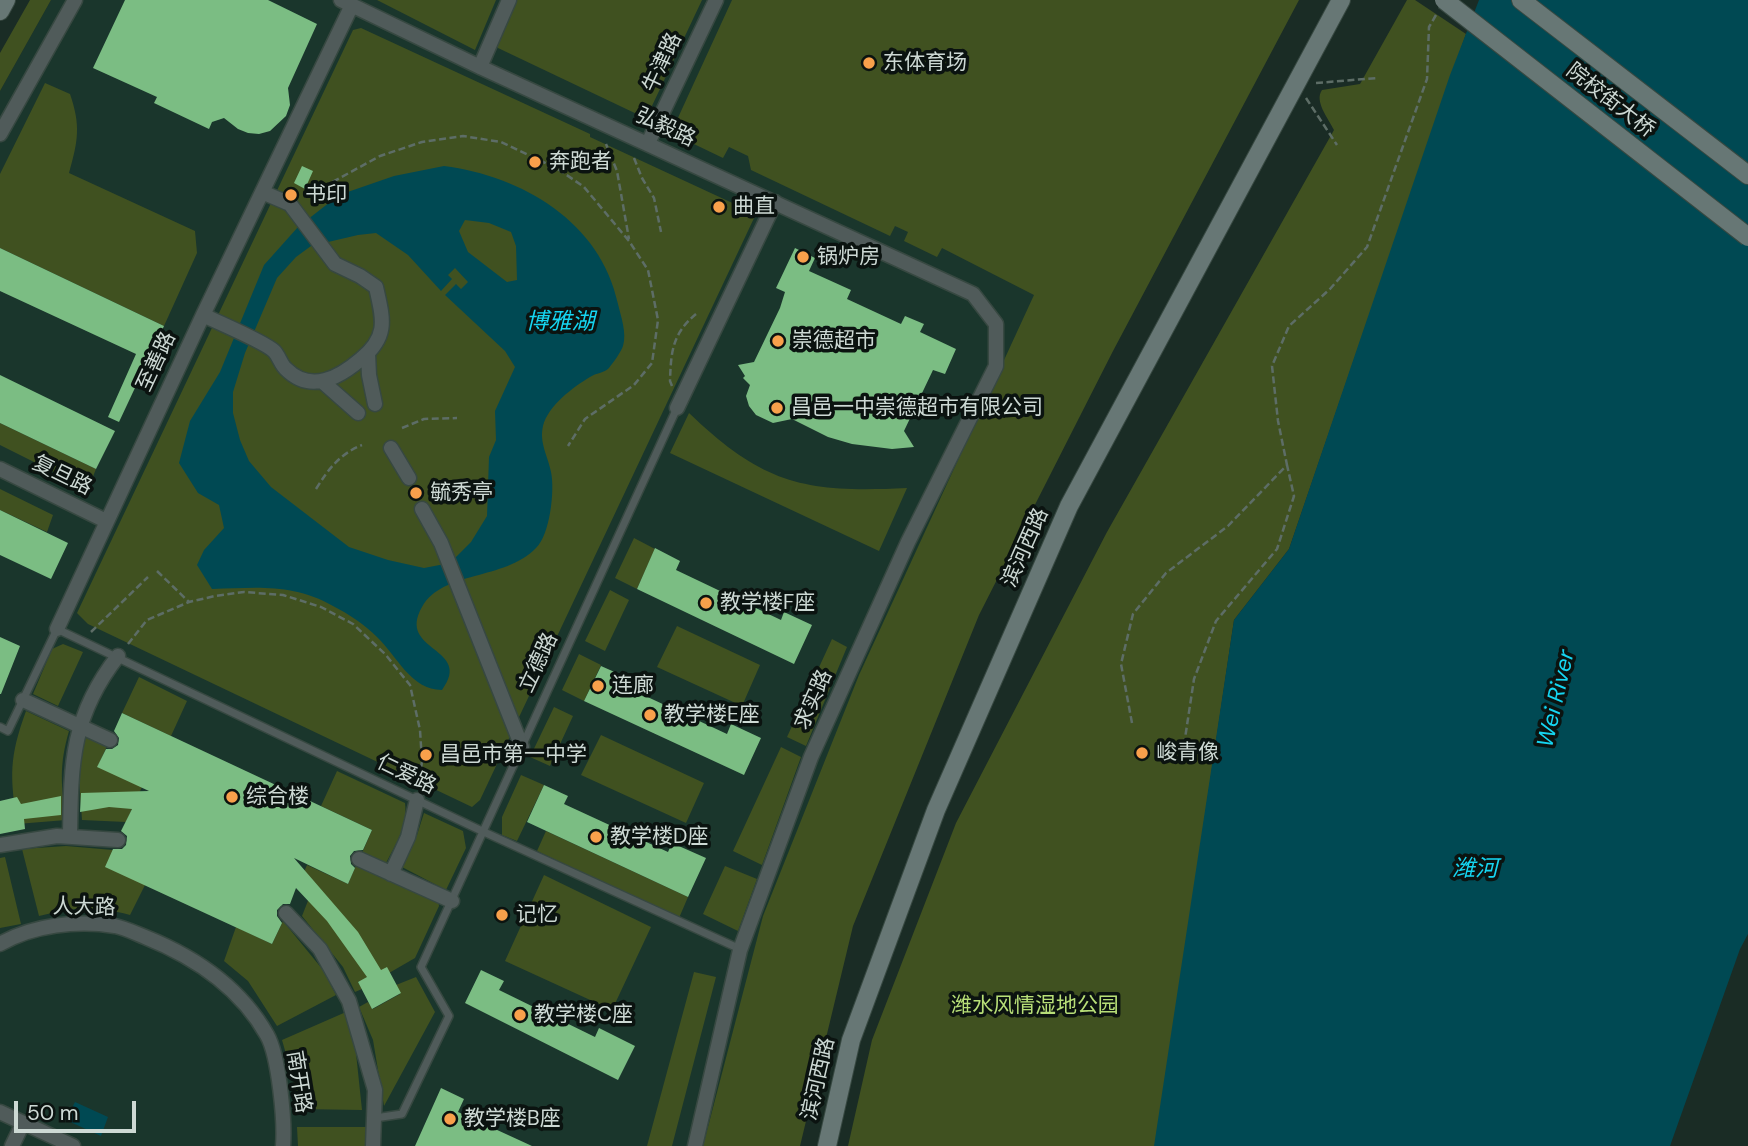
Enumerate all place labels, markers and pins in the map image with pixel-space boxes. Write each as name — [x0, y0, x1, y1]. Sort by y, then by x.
place label: 东体育场 — [883, 50, 967, 76]
marker: 东体育场 — [861, 55, 877, 71]
place label: 奔跑者 — [549, 149, 612, 175]
marker: 奔跑者 — [527, 154, 543, 170]
place label: 书印 — [305, 182, 347, 208]
marker: 书印 — [283, 187, 299, 203]
place label: 曲直 — [733, 194, 775, 220]
marker: 曲直 — [711, 199, 727, 215]
place label: 锅炉房 — [817, 244, 880, 270]
marker: 锅炉房 — [795, 249, 811, 265]
place label: 崇德超市 — [792, 328, 876, 354]
marker: 崇德超市 — [770, 333, 786, 349]
place label: 昌邑一中崇德超市有限公司 — [791, 395, 1043, 421]
marker: 昌邑一中崇德超市有限公司 — [769, 400, 785, 416]
place label: 毓秀亭 — [430, 480, 493, 506]
marker: 毓秀亭 — [408, 485, 424, 501]
place label: 教学楼F座 — [720, 590, 815, 616]
marker: 教学楼F座 — [698, 595, 714, 611]
place label: 连廊 — [612, 673, 654, 699]
marker: 连廊 — [590, 678, 606, 694]
place label: 教学楼E座 — [664, 702, 760, 728]
marker: 教学楼E座 — [642, 707, 658, 723]
place label: 峻青像 — [1156, 740, 1219, 766]
place label: 昌邑市第一中学 — [440, 742, 587, 768]
marker: 峻青像 — [1134, 745, 1150, 761]
marker: 昌邑市第一中学 — [418, 747, 434, 763]
place label: 综合楼 — [246, 784, 309, 810]
marker: 综合楼 — [224, 789, 240, 805]
place label: 教学楼D座 — [610, 824, 708, 850]
marker: 教学楼D座 — [588, 829, 604, 845]
place label: 记忆 — [516, 902, 558, 928]
marker: 记忆 — [494, 907, 510, 923]
place label: 教学楼C座 — [534, 1002, 633, 1028]
marker: 教学楼C座 — [512, 1007, 528, 1023]
place label: 教学楼B座 — [464, 1106, 561, 1132]
marker: 教学楼B座 — [442, 1111, 458, 1127]

